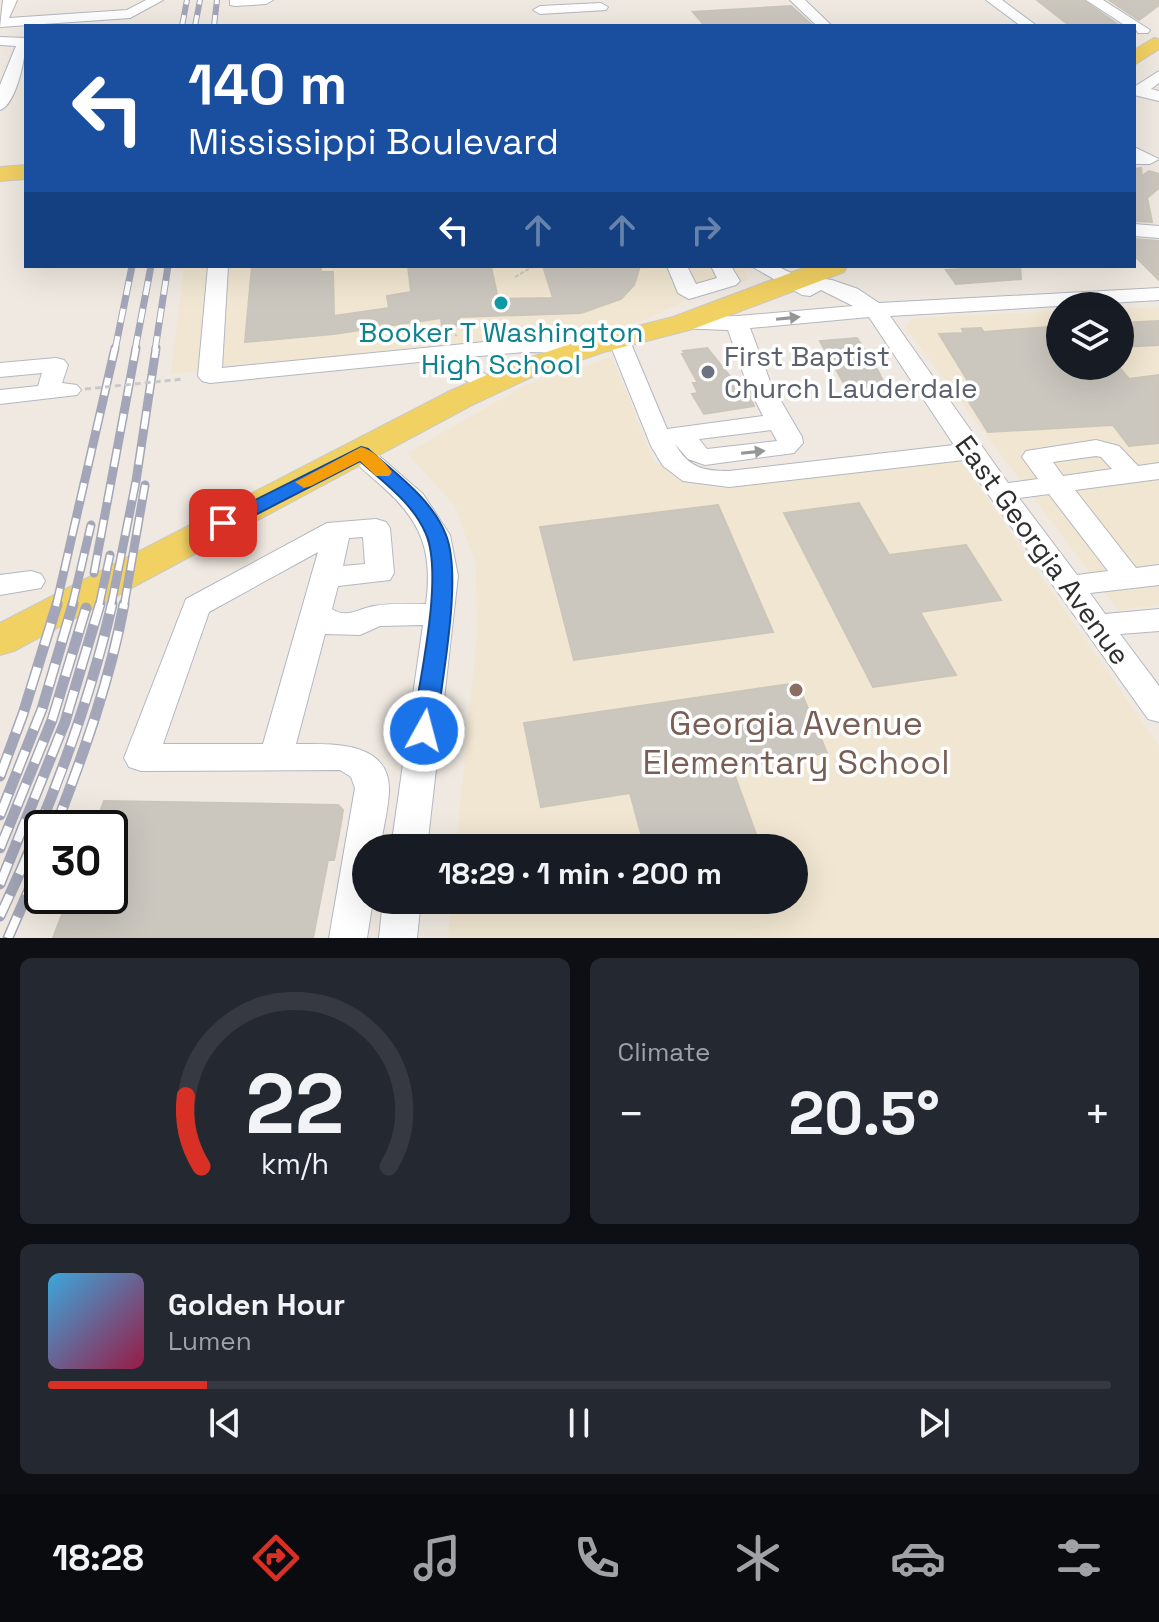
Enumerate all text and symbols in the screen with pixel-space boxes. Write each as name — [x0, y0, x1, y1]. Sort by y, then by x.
text: 140 m — [188, 49, 347, 120]
icon: left — [56, 56, 160, 160]
text: Mississippi Boulevard — [188, 119, 559, 165]
icon: left — [432, 208, 476, 252]
icon: ahead — [516, 208, 560, 252]
icon: ahead — [600, 208, 644, 252]
icon: right — [684, 208, 728, 252]
map controls — [1046, 292, 1134, 380]
button: layers — [1046, 292, 1134, 380]
marker: Booker T Washington High School — [492, 294, 510, 312]
one-way arrow — [776, 312, 801, 325]
place label: Booker T Washington High School — [359, 314, 643, 382]
place label: First Baptist Church Lauderdale — [724, 338, 978, 406]
marker: First Baptist Church Lauderdale — [699, 363, 717, 381]
street label: East Georgia Avenue — [948, 428, 1138, 672]
one-way arrow — [741, 445, 766, 458]
pin — [189, 489, 257, 557]
icon: arrive — [201, 501, 245, 545]
marker: Georgia Avenue Elementary School — [787, 681, 805, 699]
position arrow — [382, 689, 466, 773]
place label: Georgia Avenue Elementary School — [642, 702, 950, 784]
speed limit sign: 30 — [24, 810, 128, 914]
text: 18:29 · 1 min · 200 m — [438, 854, 722, 893]
text: Climate — [618, 1035, 710, 1069]
text: 22 — [245, 1051, 344, 1157]
text: 20.5° — [789, 1075, 940, 1152]
text: − — [618, 1086, 645, 1142]
text: + — [1084, 1086, 1111, 1142]
text: km/h — [261, 1146, 329, 1182]
text: Golden Hour — [168, 1285, 345, 1324]
text: Lumen — [168, 1324, 252, 1358]
icon: previous — [203, 1401, 247, 1445]
icon: pause — [557, 1401, 601, 1445]
icon: next — [912, 1401, 956, 1445]
icon: directions — [248, 1530, 304, 1586]
icon: music — [409, 1530, 465, 1586]
icon: phone — [569, 1530, 625, 1586]
icon: climate — [730, 1530, 786, 1586]
icon: car — [890, 1530, 946, 1586]
icon: filters — [1051, 1530, 1107, 1586]
text: 18:28 — [52, 1535, 144, 1581]

